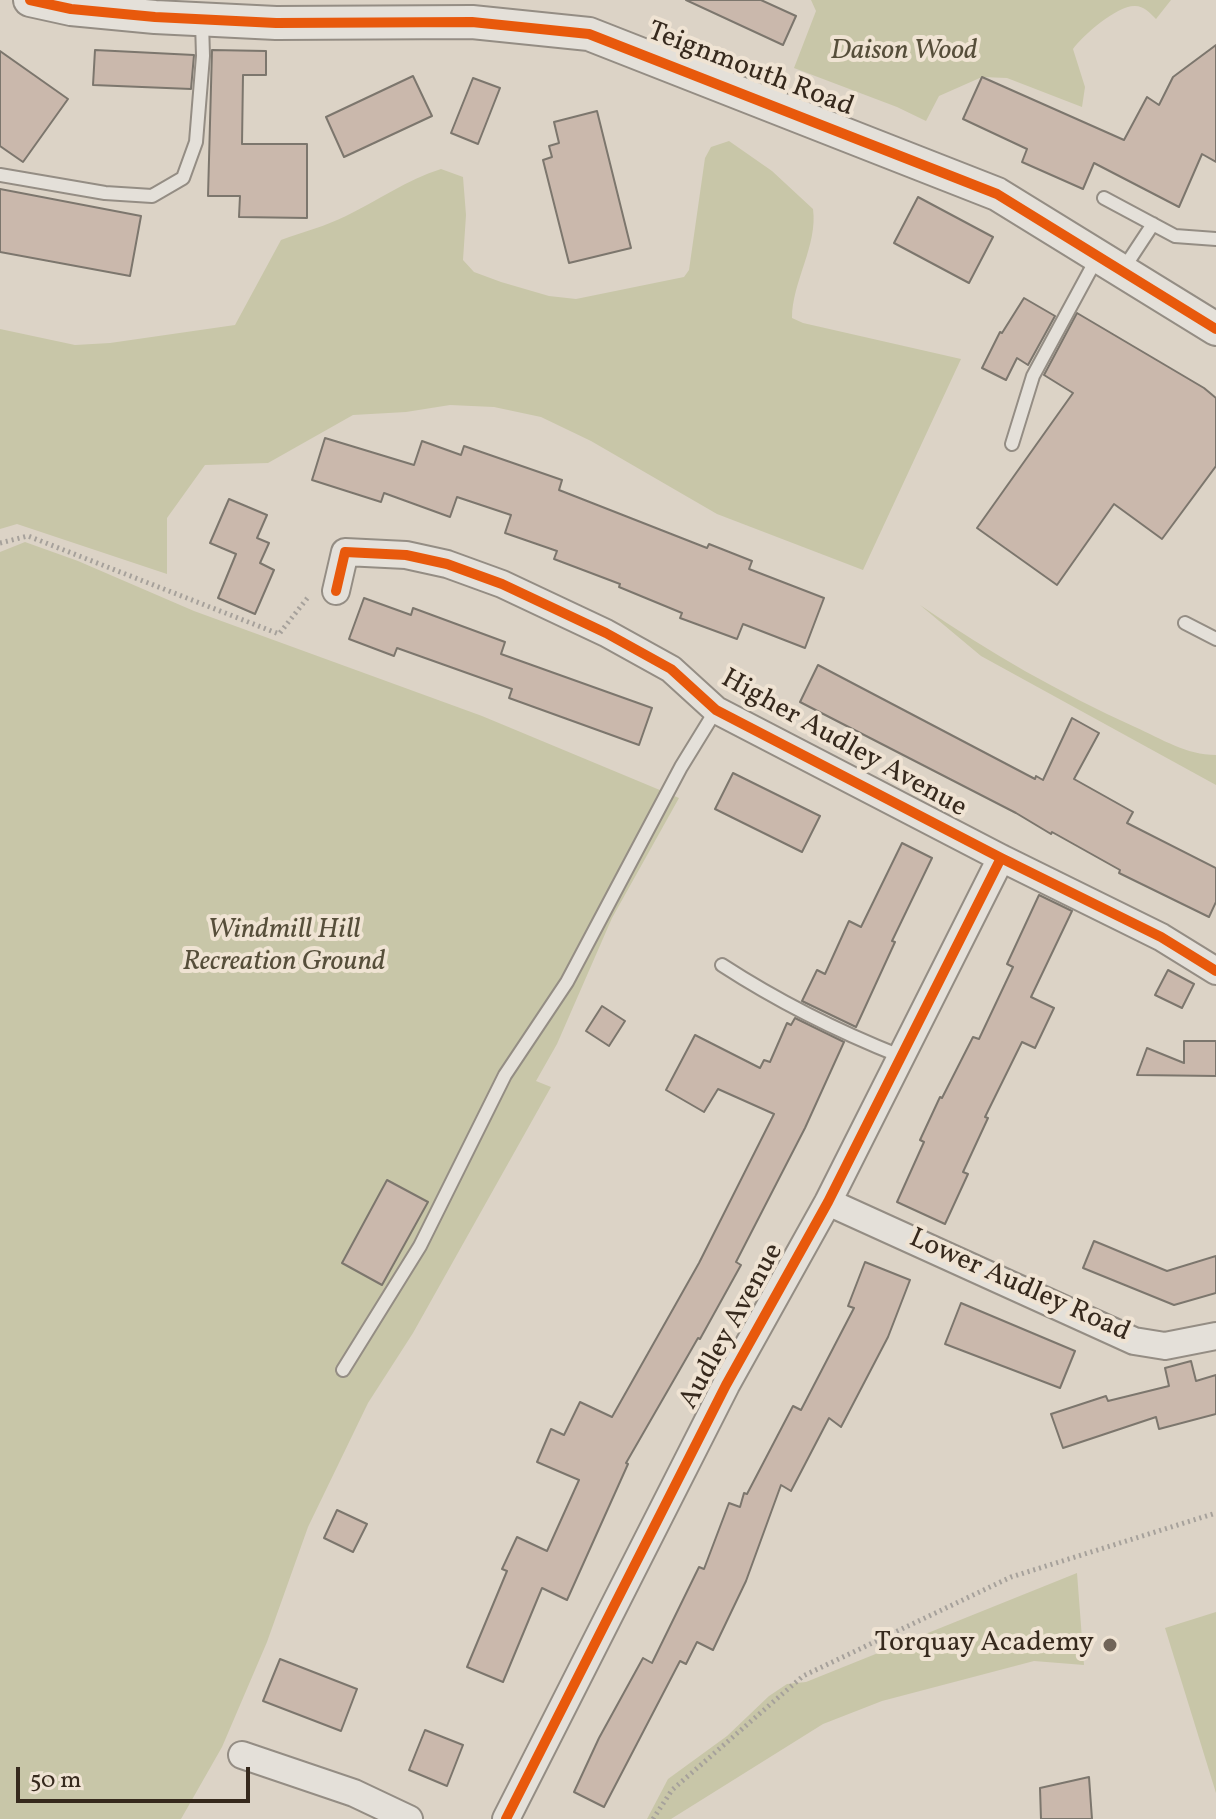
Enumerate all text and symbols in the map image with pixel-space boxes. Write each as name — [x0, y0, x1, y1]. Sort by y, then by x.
street label: Teignmouth Road — [642, 16, 858, 126]
park label: Daison Wood — [830, 36, 978, 70]
street label: Higher Audley Avenue — [714, 664, 972, 826]
park label: Windmill Hill Recreation Ground — [182, 915, 386, 981]
street label: Lower Audley Road — [903, 1223, 1135, 1351]
street label: Audley Avenue — [674, 1238, 792, 1416]
place label: Torquay Academy — [875, 1628, 1094, 1662]
marker: Torquay Academy — [1101, 1636, 1119, 1654]
scale bar — [20, 1751, 254, 1801]
text: 50 m — [30, 1764, 82, 1798]

